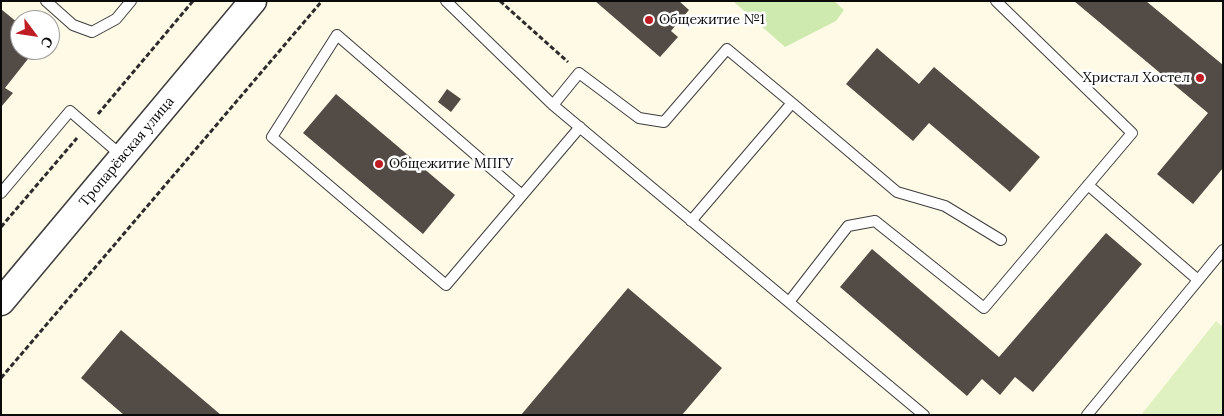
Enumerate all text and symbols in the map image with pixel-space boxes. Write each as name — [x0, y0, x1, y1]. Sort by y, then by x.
north arrow — [10, 10, 60, 60]
place label: Общежитие №1 — [659, 12, 765, 28]
marker: Общежитие №1 — [643, 14, 655, 26]
text: С — [37, 33, 57, 51]
place label: Христал Хостел — [1083, 70, 1190, 86]
marker: Христал Хостел — [1194, 72, 1206, 84]
street label: Тропарёвская улица — [76, 94, 178, 210]
place label: Общежитие МПГУ — [389, 156, 513, 172]
marker: Общежитие МПГУ — [373, 158, 385, 170]

